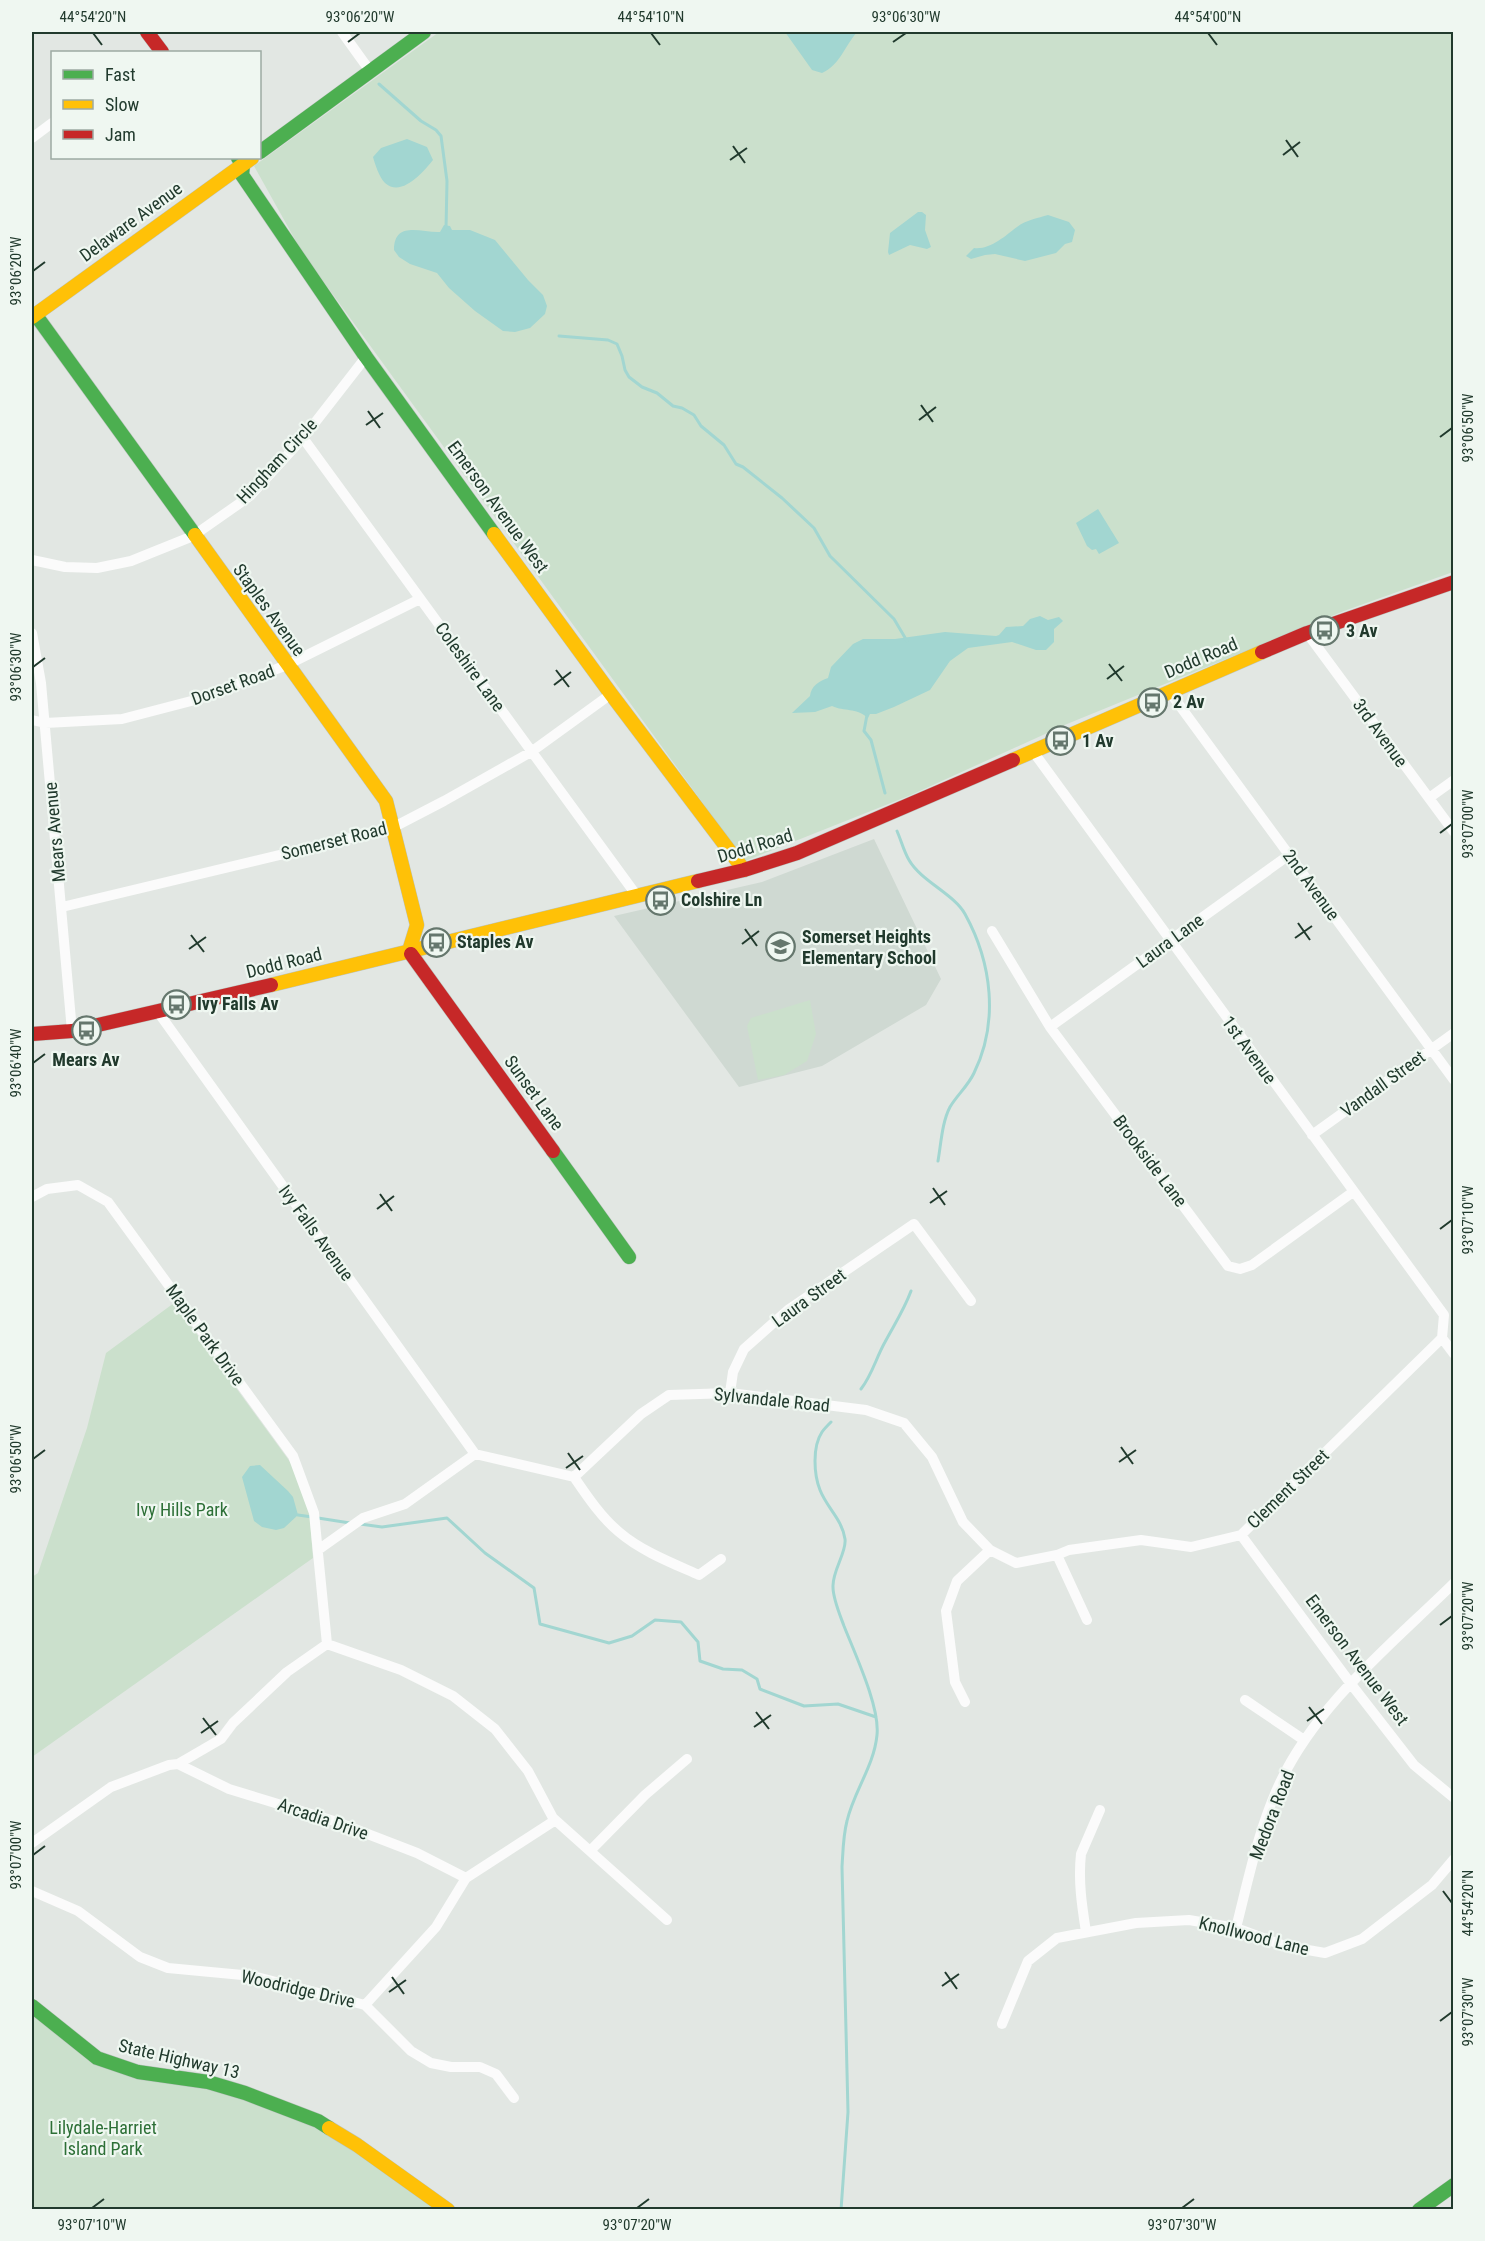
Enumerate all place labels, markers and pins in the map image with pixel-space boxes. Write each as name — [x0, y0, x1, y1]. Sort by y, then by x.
bus stop icon: 3 Av — [1309, 615, 1341, 647]
place label: 3 Av — [1346, 620, 1378, 641]
bus stop icon: 2 Av — [1136, 686, 1168, 718]
place label: 2 Av — [1173, 691, 1205, 712]
bus stop icon: 1 Av — [1045, 725, 1077, 757]
place label: 1 Av — [1082, 730, 1114, 751]
bus stop icon: Colshire Ln — [644, 884, 676, 916]
place label: Colshire Ln — [681, 889, 762, 910]
bus stop icon: Staples Av — [420, 926, 452, 958]
place label: Somerset Heights Elementary School — [802, 926, 936, 968]
place label: Staples Av — [457, 931, 533, 952]
school or university icon: Somerset Heights Elementary School — [765, 931, 797, 963]
bus stop icon: Ivy Falls Av — [160, 988, 192, 1020]
place label: Ivy Falls Av — [197, 993, 279, 1014]
bus stop icon: Mears Av — [70, 1015, 102, 1047]
place label: Mears Av — [52, 1049, 120, 1070]

